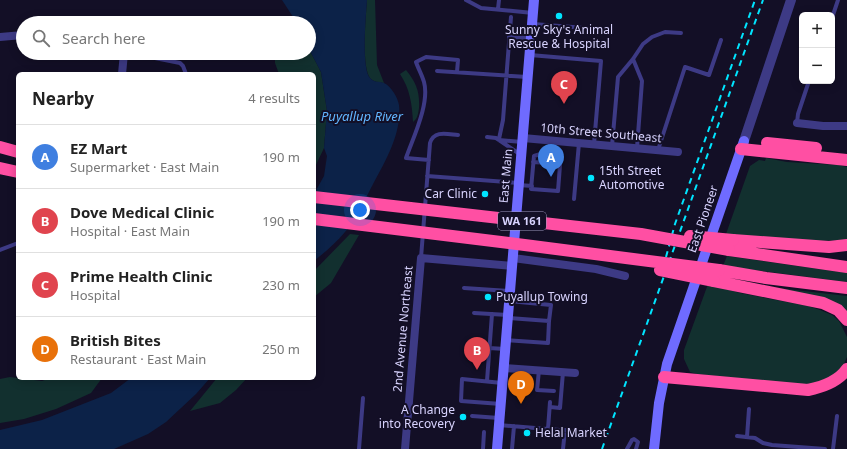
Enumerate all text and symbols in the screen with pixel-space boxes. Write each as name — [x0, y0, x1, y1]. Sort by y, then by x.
marker: Sunny Sky's Animal Rescue & Hospital — [554, 11, 564, 21]
map controls — [799, 12, 835, 84]
button: + — [799, 12, 835, 48]
search box — [16, 16, 316, 60]
place label: Sunny Sky's Animal Rescue & Hospital — [505, 21, 613, 52]
icon: search — [30, 27, 52, 49]
text: Search here — [62, 28, 145, 48]
button: − — [799, 48, 835, 84]
pin: C — [551, 71, 577, 104]
text: Nearby — [32, 87, 94, 110]
text: 4 results — [248, 89, 300, 107]
water label: Puyallup River — [321, 107, 404, 125]
street label: 10th Street Southeast — [540, 119, 663, 146]
text: EZ Mart — [70, 138, 127, 158]
pin: A — [538, 144, 564, 177]
text: A — [41, 148, 50, 166]
text: 190 m — [262, 148, 300, 166]
street label: East Main — [495, 148, 516, 204]
text: Supermarket · East Main — [70, 158, 219, 176]
place label: 15th Street Automotive — [599, 162, 665, 193]
marker: 15th Street Automotive — [586, 173, 596, 183]
street label: East Pioneer — [683, 183, 722, 255]
place label: Car Clinic — [425, 185, 477, 202]
marker: Car Clinic — [480, 189, 490, 199]
your location — [350, 200, 370, 220]
text: Dove Medical Clinic — [70, 202, 214, 222]
text: B — [41, 212, 49, 230]
text: 190 m — [262, 212, 300, 230]
road number: WA 161 — [498, 212, 546, 230]
text: Hospital · East Main — [70, 222, 190, 240]
street label: 2nd Avenue Northeast — [389, 264, 417, 393]
text: Prime Health Clinic — [70, 266, 213, 286]
text: C — [41, 276, 49, 294]
text: 230 m — [262, 276, 300, 294]
text: Hospital — [70, 286, 120, 304]
place label: Puyallup Towing — [496, 288, 588, 305]
marker: Puyallup Towing — [483, 292, 493, 302]
text: British Bites — [70, 330, 161, 350]
pin: B — [464, 337, 490, 370]
text: D — [40, 340, 50, 358]
text: 250 m — [262, 340, 300, 358]
text: Restaurant · East Main — [70, 350, 206, 368]
pin: D — [508, 371, 534, 404]
place label: A Change into Recovery — [379, 401, 456, 432]
marker: A Change into Recovery — [458, 412, 468, 422]
place label: Helal Market — [535, 424, 607, 441]
marker: Helal Market — [522, 428, 532, 438]

